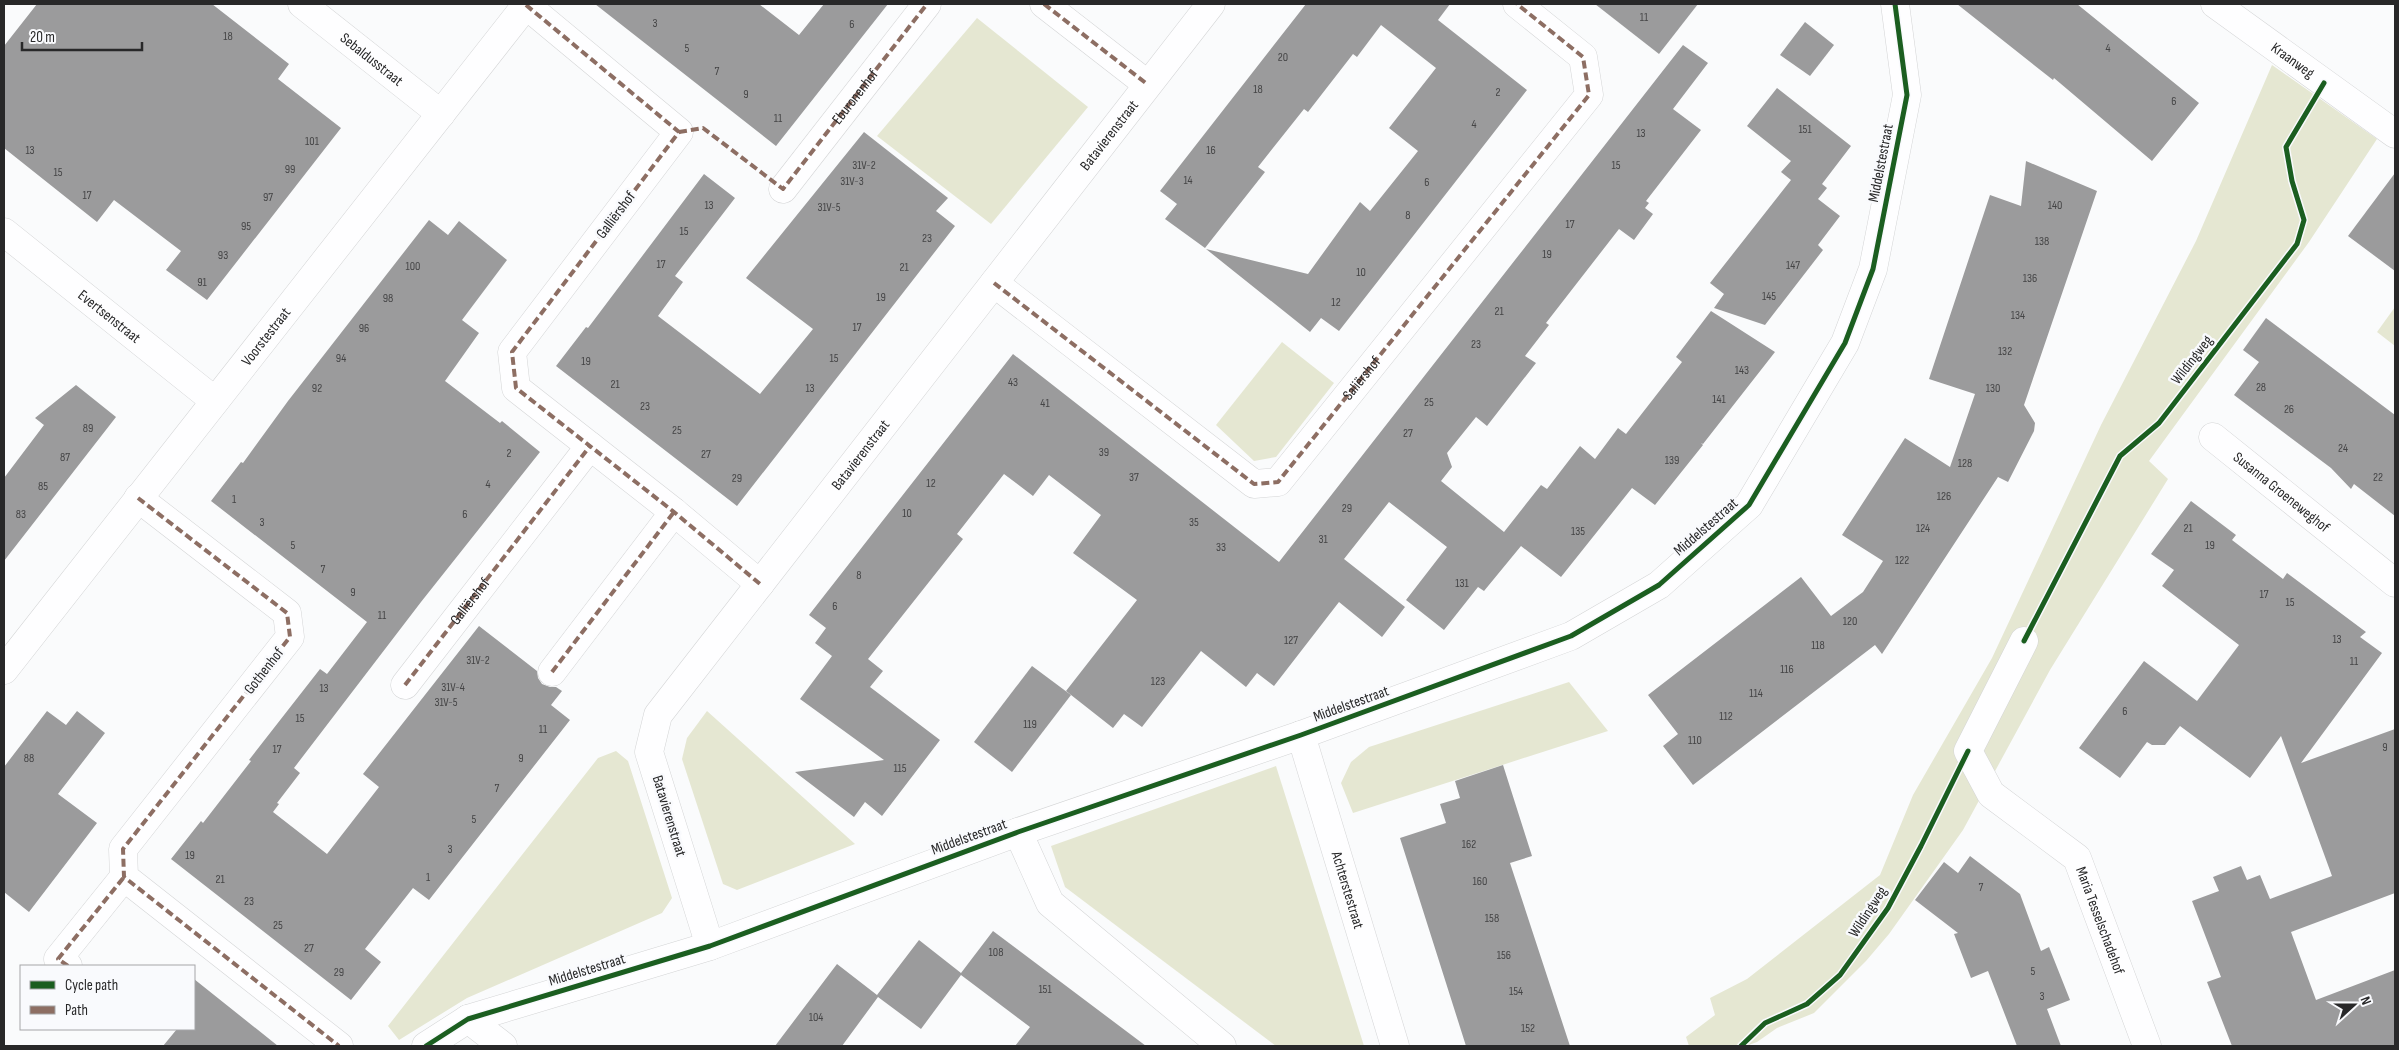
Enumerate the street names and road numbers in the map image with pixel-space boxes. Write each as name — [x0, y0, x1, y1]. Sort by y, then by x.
street label: Sebaldusstraat — [336, 28, 408, 90]
street label: Kraanweg — [2267, 38, 2318, 82]
street label: Eburonenhof — [827, 65, 883, 128]
street label: Batavierenstraat — [1076, 96, 1143, 174]
street label: Middelstestraat — [1864, 122, 1898, 204]
street label: Galliërshof — [592, 187, 640, 242]
street label: Evertsenstraat — [74, 286, 145, 347]
street label: Voorstestraat — [237, 303, 295, 370]
street label: Wildingweg — [2167, 332, 2217, 388]
street label: Saliërshof — [1338, 352, 1385, 404]
street label: Batavierenstraat — [827, 416, 894, 494]
street label: Susanna Groeneweghof — [2229, 448, 2334, 537]
street label: Middelstestraat — [1670, 494, 1742, 560]
street label: Galliërshof — [446, 573, 494, 628]
street label: Gothenhof — [240, 643, 289, 698]
street label: Middelstestraat — [1311, 681, 1392, 726]
street label: Batavierenstraat — [648, 773, 690, 859]
street label: Middelstestraat — [929, 814, 1010, 859]
street label: Achterstestraat — [1327, 848, 1369, 931]
street label: Maria Tesselschadehof — [2072, 864, 2129, 977]
street label: Wildingweg — [1844, 883, 1892, 941]
street label: Middelstestraat — [546, 949, 628, 991]

